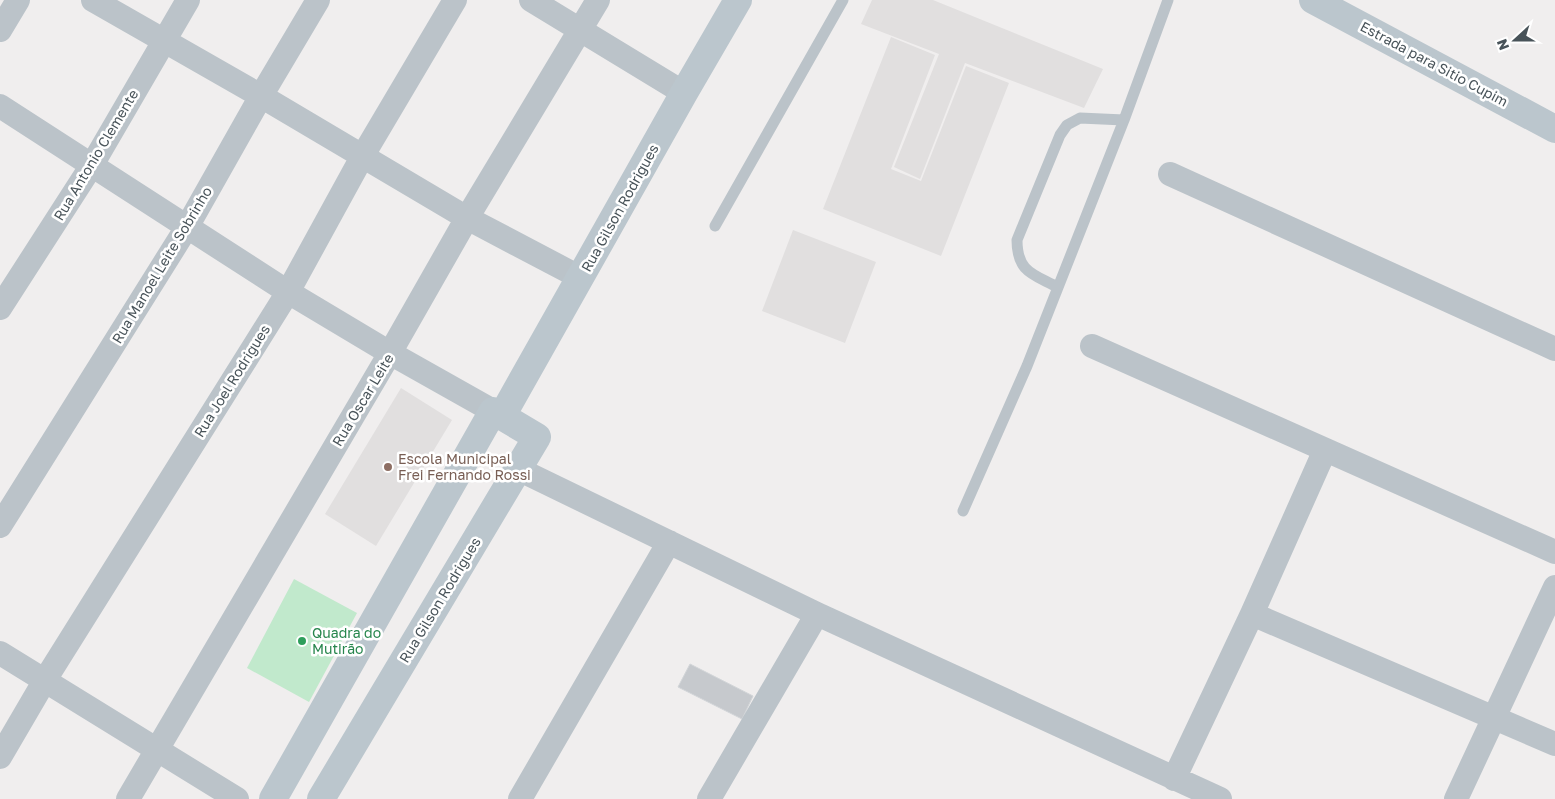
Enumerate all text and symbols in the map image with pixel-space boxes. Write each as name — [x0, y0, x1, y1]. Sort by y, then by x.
north arrow — [1490, 15, 1540, 65]
street label: Estrada para Sitio Cupim — [1358, 17, 1511, 110]
text: N — [1493, 37, 1512, 53]
street label: Rua Antonio Clemente — [50, 86, 141, 223]
street label: Rua Gilson Rodrigues — [577, 141, 662, 275]
street label: Rua Manoel Leite Sobrinho — [108, 183, 215, 346]
street label: Rua Joel Rodrigues — [190, 321, 273, 440]
street label: Rua Oscar Leite — [328, 350, 397, 449]
place label: Escola Municipal Frei Fernando Rossi — [398, 450, 531, 483]
marker: Escola Municipal Frei Fernando Rossi — [382, 461, 394, 473]
street label: Rua Gilson Rodrigues — [395, 534, 484, 666]
place label: Quadra do Mutirão — [312, 624, 381, 657]
marker: Quadra do Mutirão — [296, 635, 308, 647]

